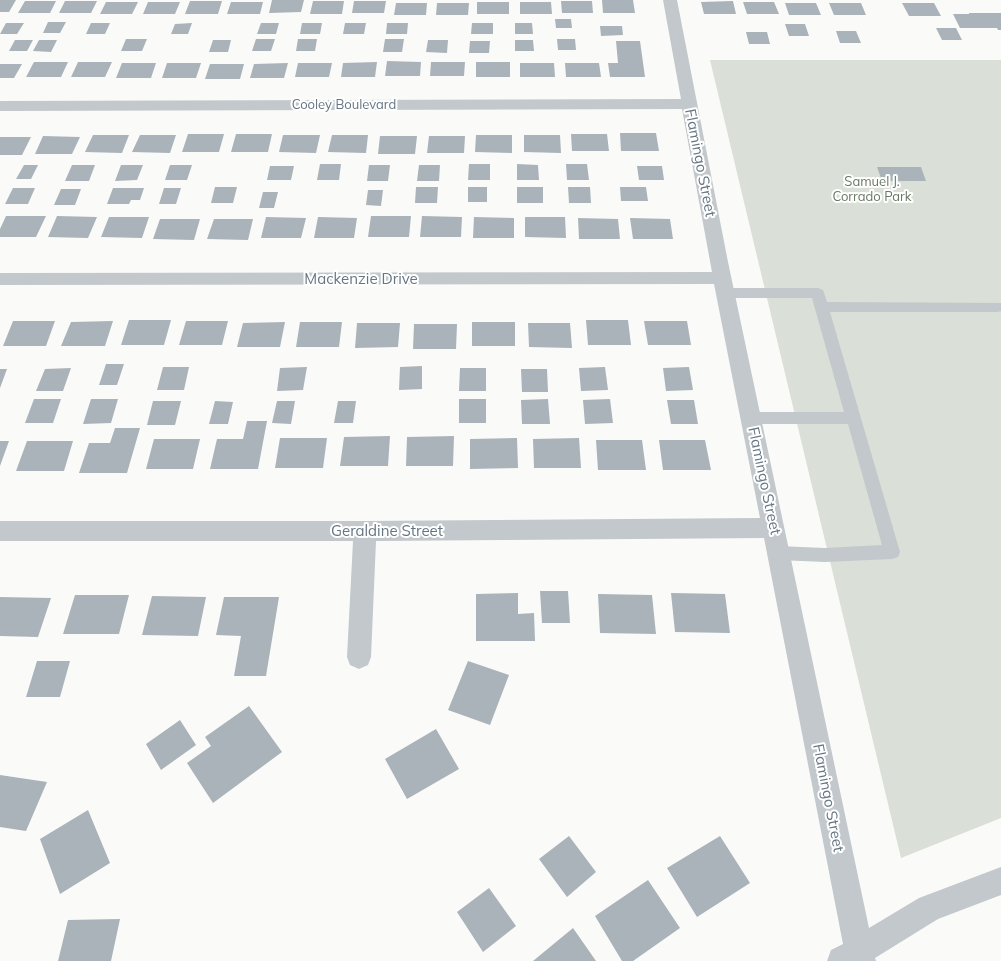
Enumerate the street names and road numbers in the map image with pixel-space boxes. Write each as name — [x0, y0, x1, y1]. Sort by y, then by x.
street label: Cooley Boulevard — [292, 97, 396, 113]
street label: Flamingo Street — [681, 108, 719, 218]
street label: Mackenzie Drive — [304, 270, 418, 288]
street label: Flamingo Street — [744, 426, 784, 536]
street label: Geraldine Street — [331, 522, 443, 540]
street label: Flamingo Street — [809, 743, 847, 853]

